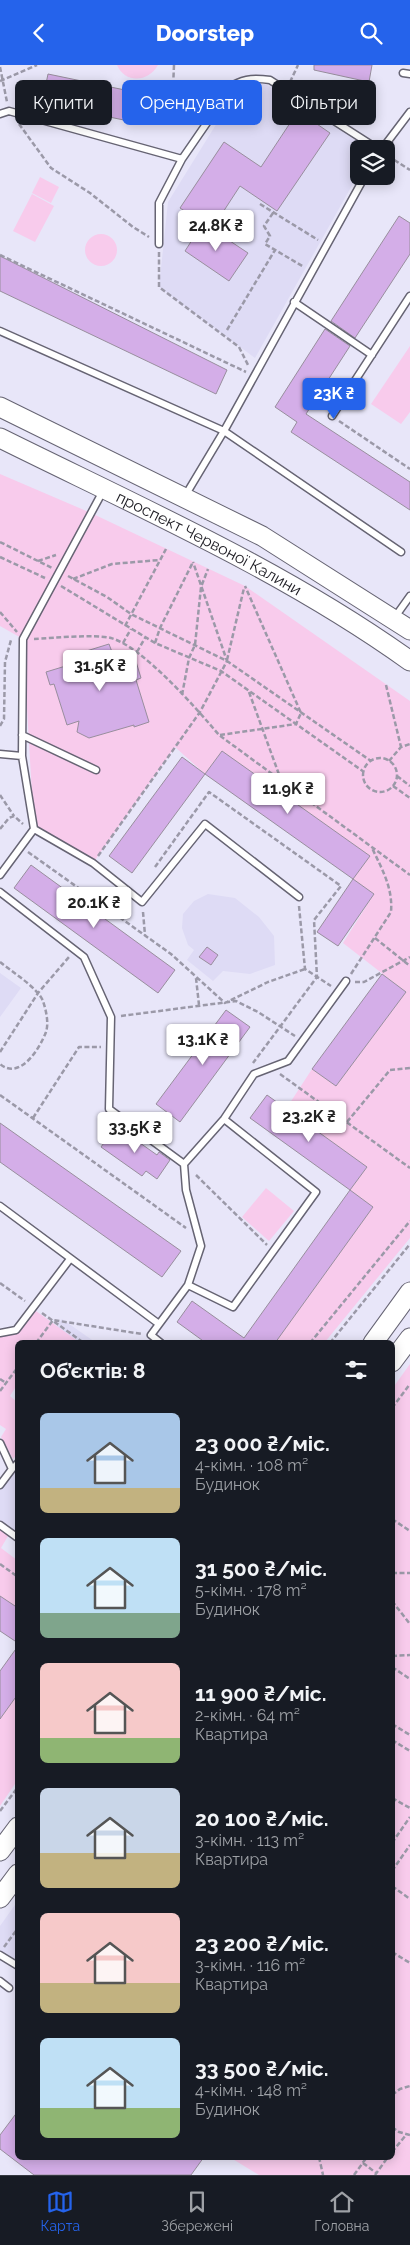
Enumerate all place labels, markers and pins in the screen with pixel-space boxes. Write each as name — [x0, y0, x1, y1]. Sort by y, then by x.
pin: 24.8K ₴ — [170, 209, 262, 252]
pin: 23K ₴ — [299, 377, 369, 420]
pin: 31.5K ₴ — [54, 649, 146, 692]
pin: 11.9K ₴ — [242, 773, 334, 815]
pin: 20.1K ₴ — [48, 887, 140, 929]
pin: 13.1K ₴ — [157, 1023, 249, 1066]
pin: 23.2K ₴ — [263, 1101, 355, 1143]
pin: 33.5K ₴ — [89, 1111, 181, 1154]

